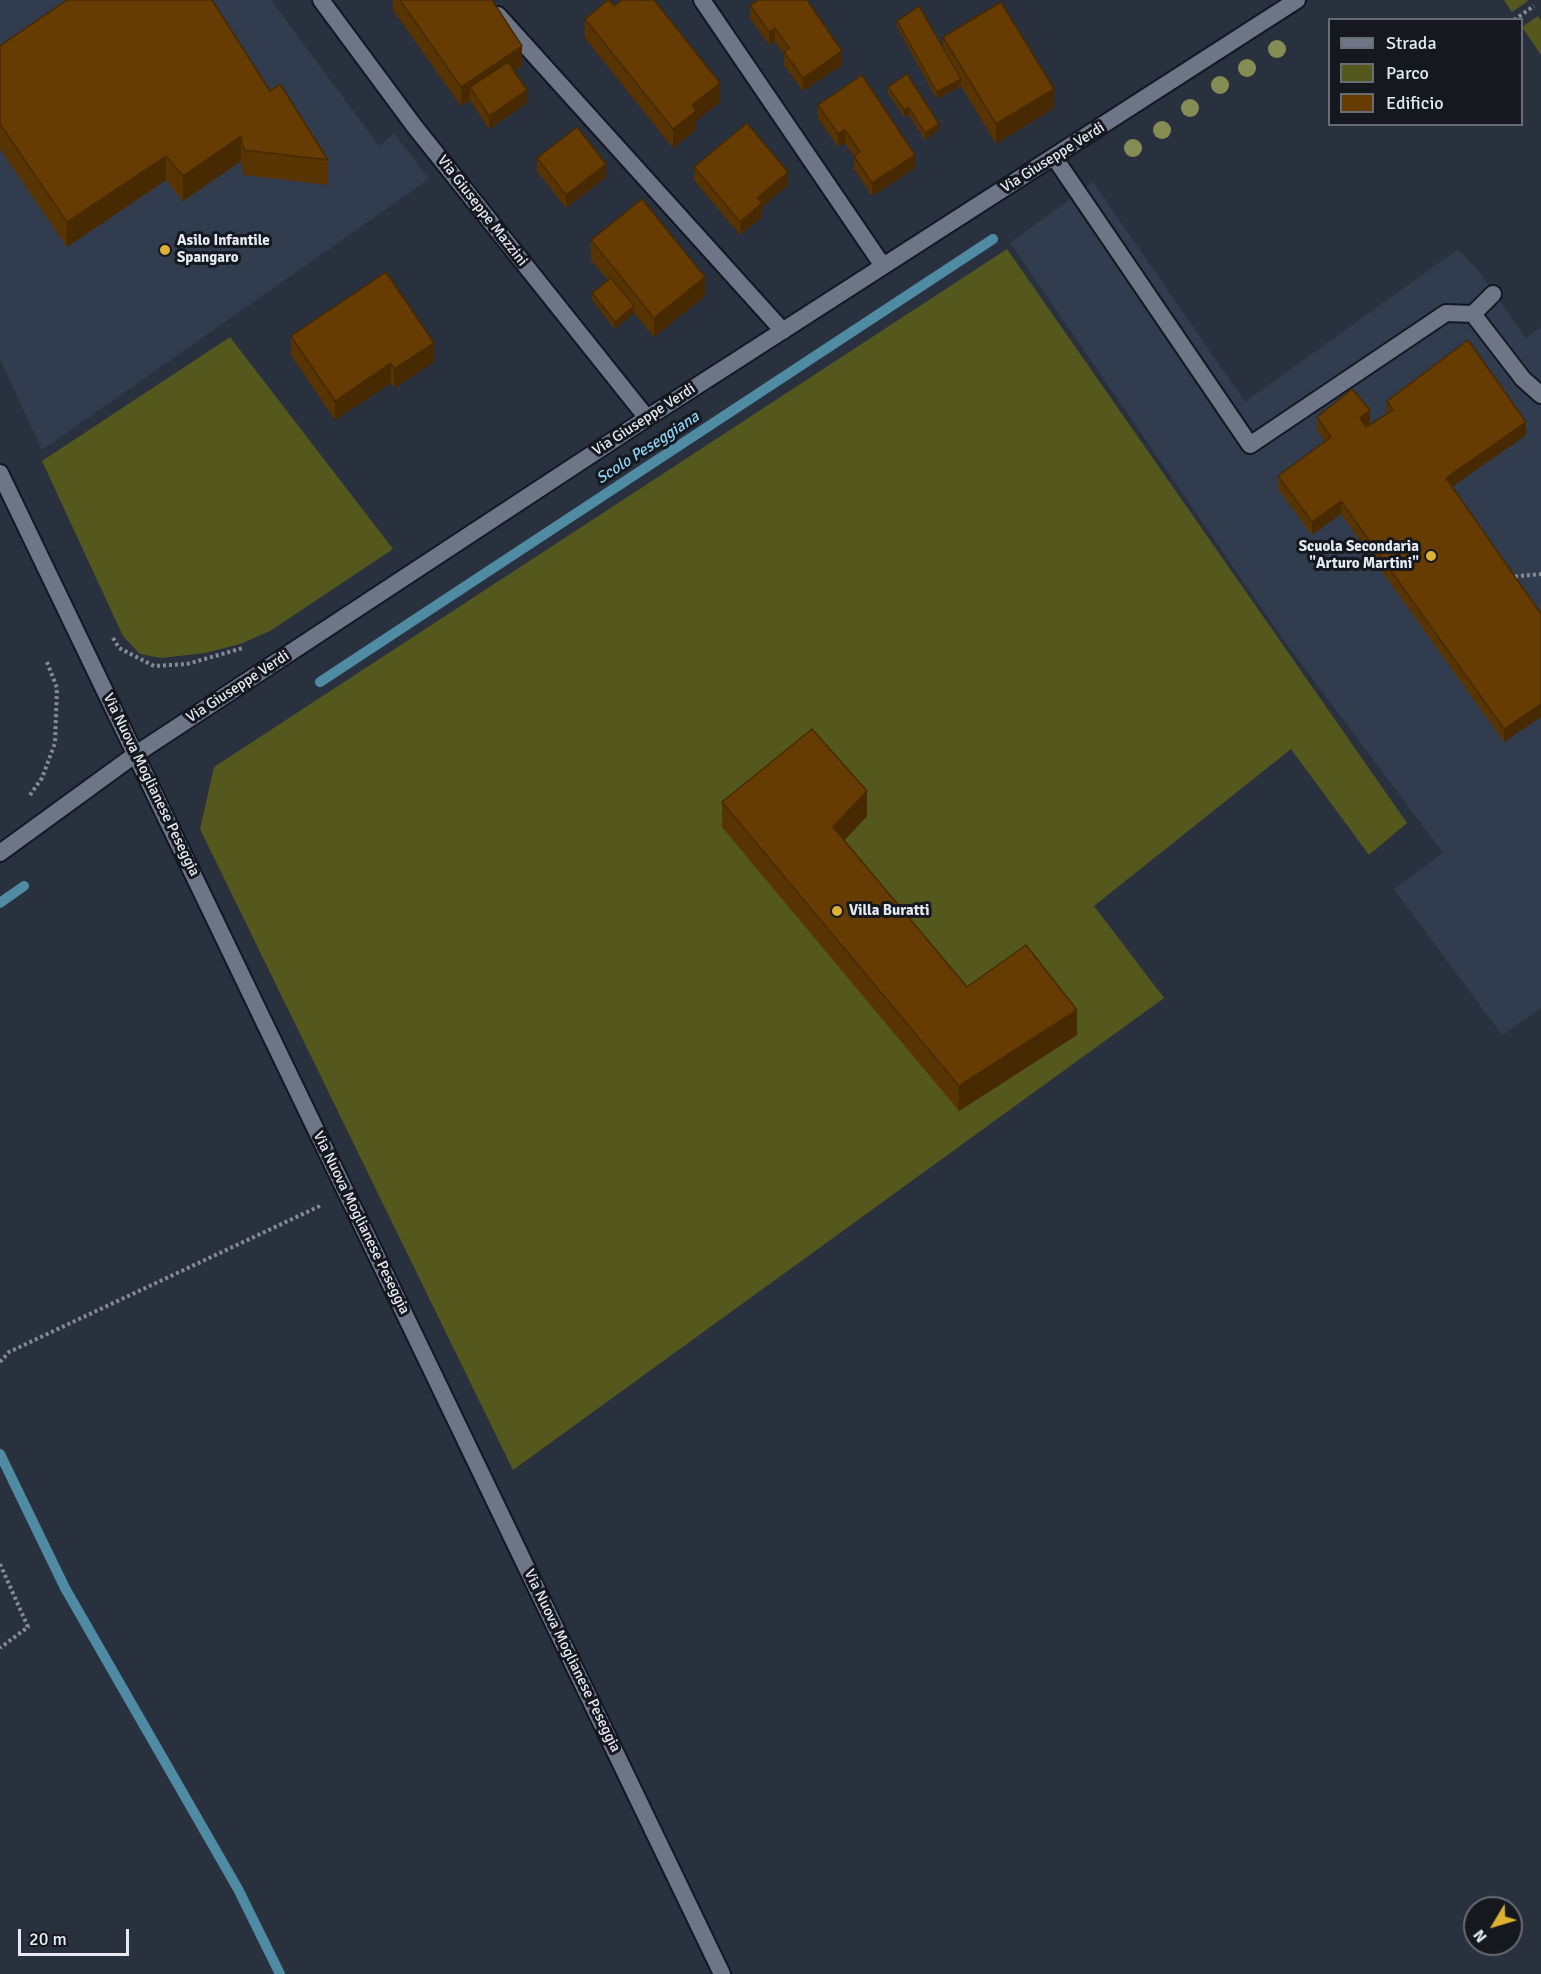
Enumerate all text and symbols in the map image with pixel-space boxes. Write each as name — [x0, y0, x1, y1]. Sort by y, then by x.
legend — [1328, 18, 1523, 126]
text: Strada — [1386, 32, 1437, 54]
text: Parco — [1386, 62, 1429, 84]
text: Edificio — [1386, 92, 1444, 114]
street label: Via Giuseppe Verdi — [998, 119, 1108, 197]
street label: Via Giuseppe Mazzini — [433, 152, 531, 270]
place label: Asilo Infantile Spangaro — [177, 232, 270, 267]
marker: Asilo Infantile Spangaro — [158, 243, 172, 257]
street label: Via Giuseppe Verdi — [589, 380, 699, 460]
water label: Scolo Peseggiana — [593, 408, 703, 488]
place label: Scuola Secondaria "Arturo Martini" — [1299, 538, 1419, 573]
marker: Scuola Secondaria "Arturo Martini" — [1424, 549, 1438, 563]
street label: Via Giuseppe Verdi — [183, 647, 293, 727]
street label: Via Nuova Moglianese Peseggia — [99, 691, 203, 879]
place label: Villa Buratti — [849, 902, 929, 920]
marker: Villa Buratti — [830, 904, 844, 918]
street label: Via Nuova Moglianese Peseggia — [309, 1129, 413, 1317]
street label: Via Nuova Moglianese Peseggia — [520, 1567, 624, 1755]
north arrow — [1463, 1896, 1523, 1956]
scale bar — [21, 1917, 132, 1955]
text: N — [1469, 1925, 1492, 1946]
text: 20 m — [29, 1928, 67, 1950]

